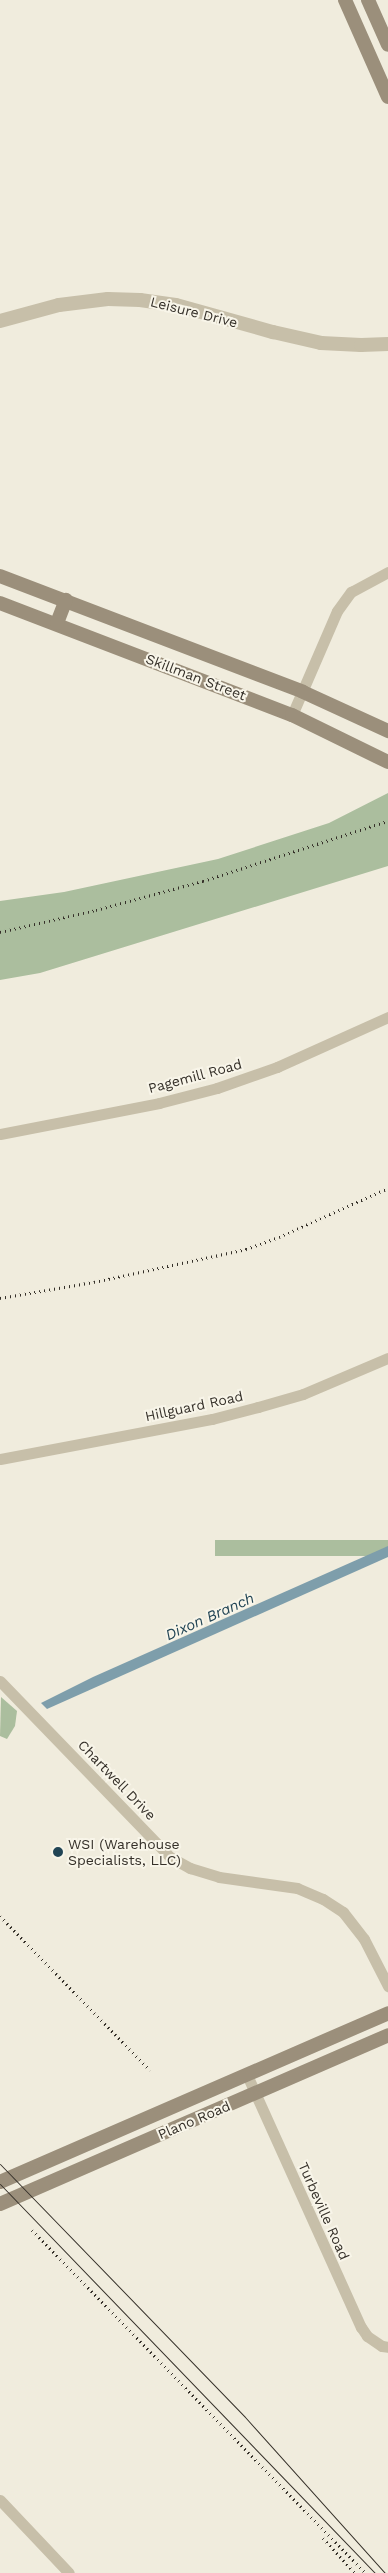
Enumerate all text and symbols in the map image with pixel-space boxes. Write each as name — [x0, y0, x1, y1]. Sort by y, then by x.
street label: Leisure Drive — [149, 293, 239, 331]
street label: Skillman Street — [143, 650, 249, 704]
street label: Pagemill Road — [146, 1055, 244, 1097]
street label: Hillguard Road — [143, 1387, 245, 1425]
water label: Dixon Branch — [163, 1589, 257, 1645]
street label: Chartwell Drive — [74, 1736, 160, 1824]
place label: WSI (Warehouse Specialists, LLC) — [68, 1836, 181, 1868]
marker: WSI (Warehouse Specialists, LLC) — [52, 1846, 64, 1858]
street label: Plano Road — [155, 2097, 233, 2143]
street label: Turbeville Road — [295, 2160, 353, 2262]

